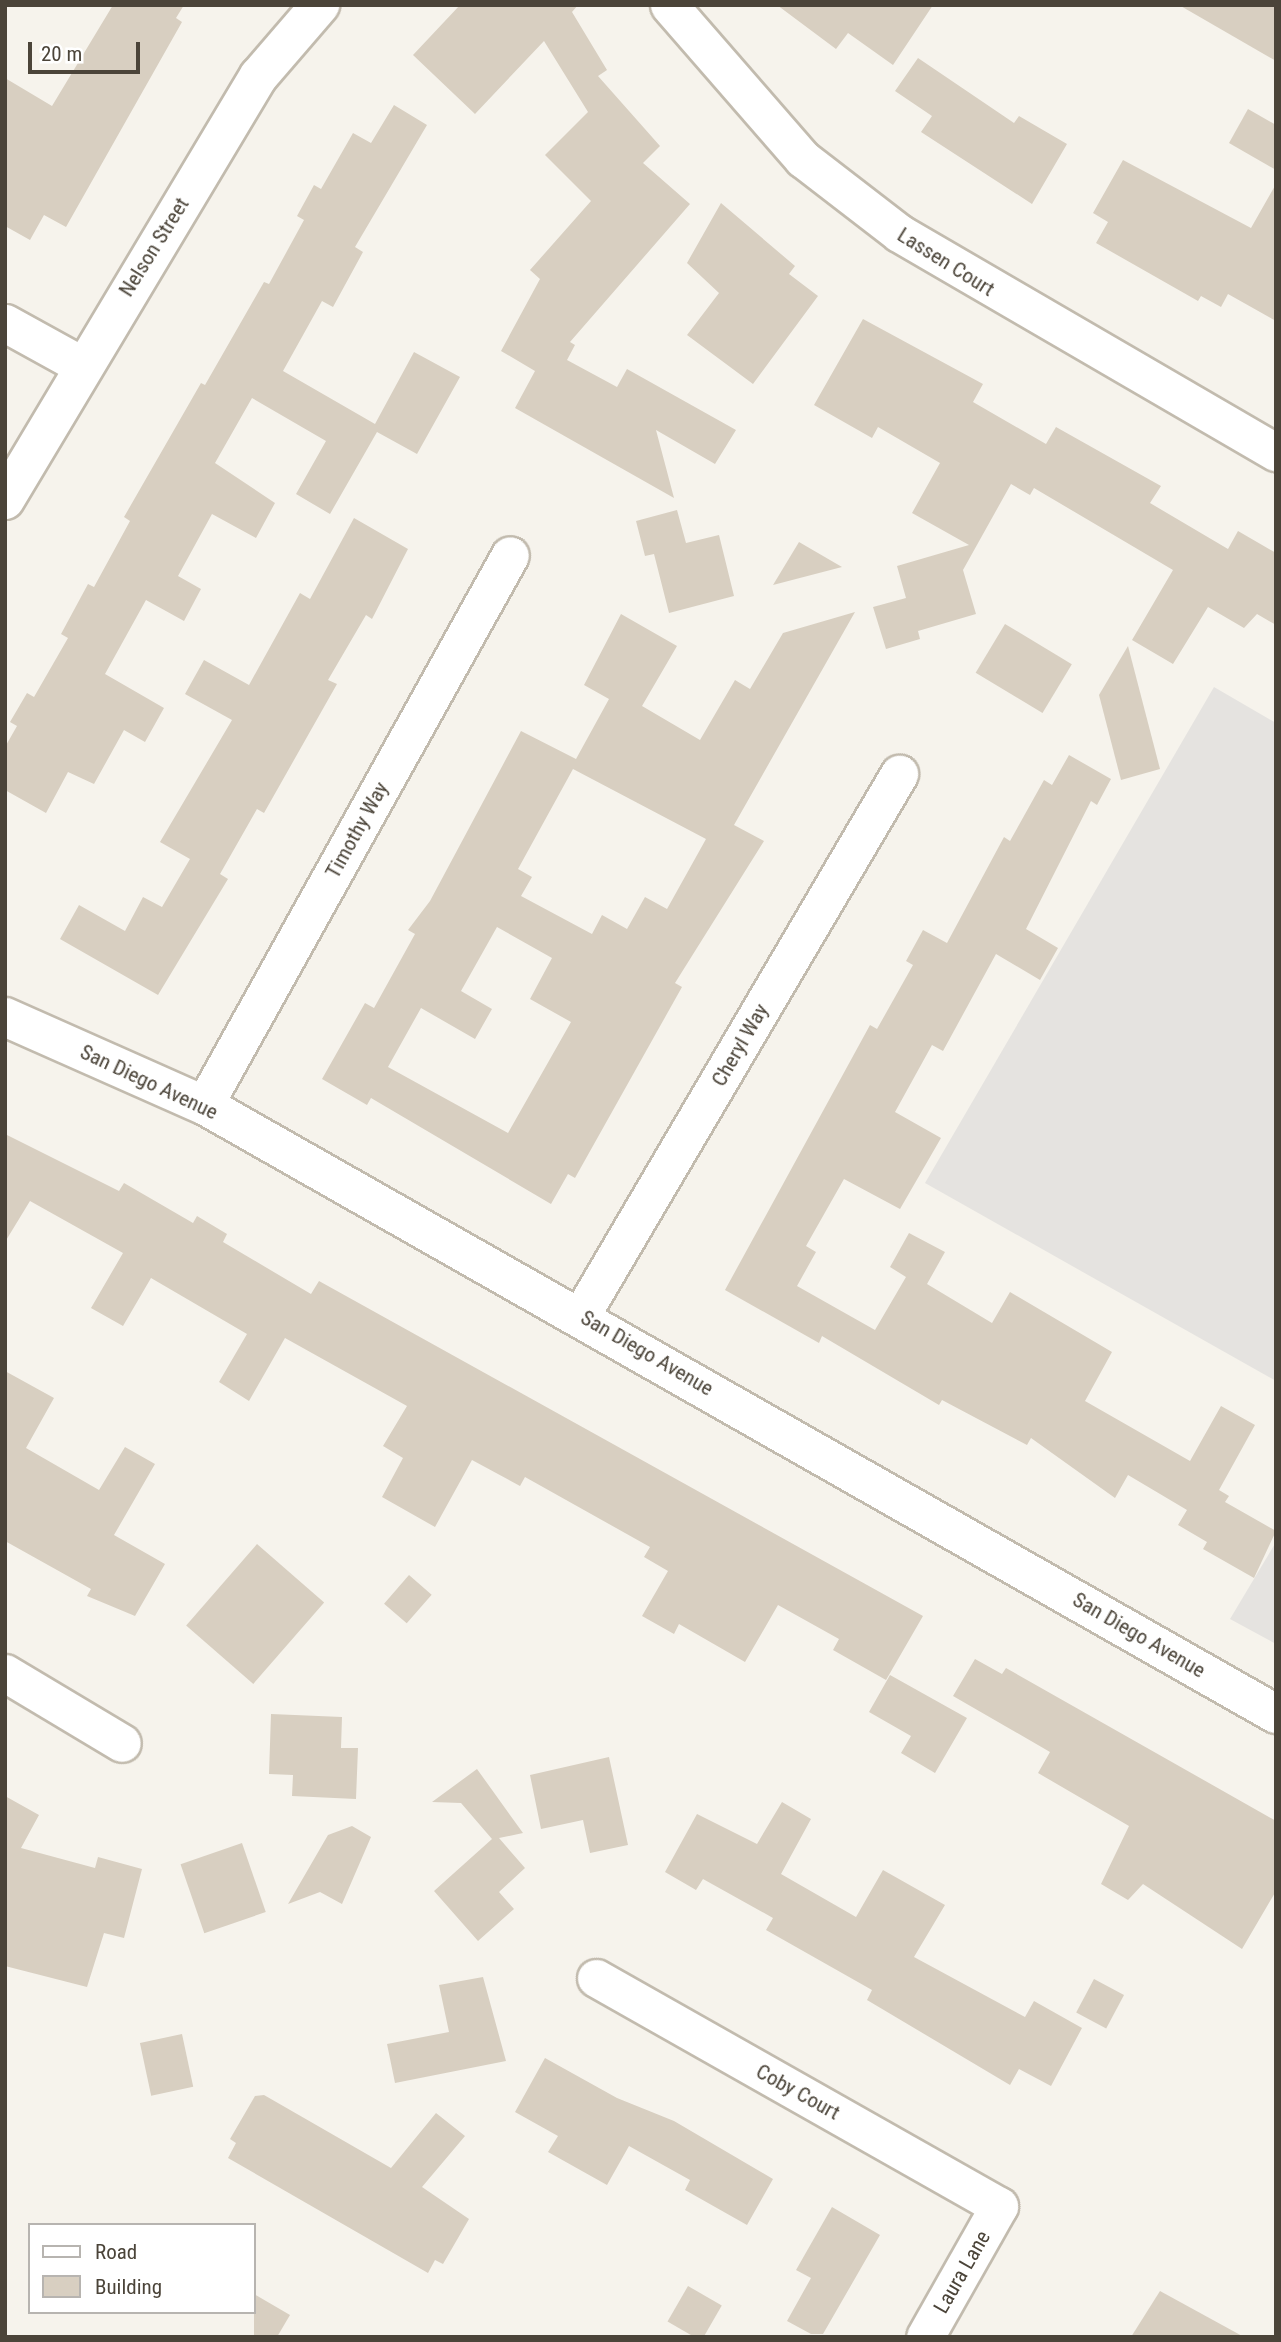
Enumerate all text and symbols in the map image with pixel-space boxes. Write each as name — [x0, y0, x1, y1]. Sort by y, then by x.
scale bar — [32, 28, 144, 72]
text: 20 m — [41, 42, 82, 66]
street label: Nelson Street — [114, 193, 194, 301]
street label: Lassen Court — [893, 222, 999, 302]
street label: Timothy Way — [320, 777, 394, 883]
street label: Cheryl Way — [706, 999, 774, 1091]
street label: San Diego Avenue — [76, 1039, 222, 1125]
street label: San Diego Avenue — [576, 1305, 718, 1401]
street label: San Diego Avenue — [1068, 1587, 1210, 1683]
street label: Coby Court — [752, 2059, 844, 2125]
legend — [28, 2223, 256, 2314]
street label: Laura Lane — [928, 2226, 996, 2318]
text: Road — [95, 2240, 137, 2264]
text: Building — [95, 2275, 162, 2299]

